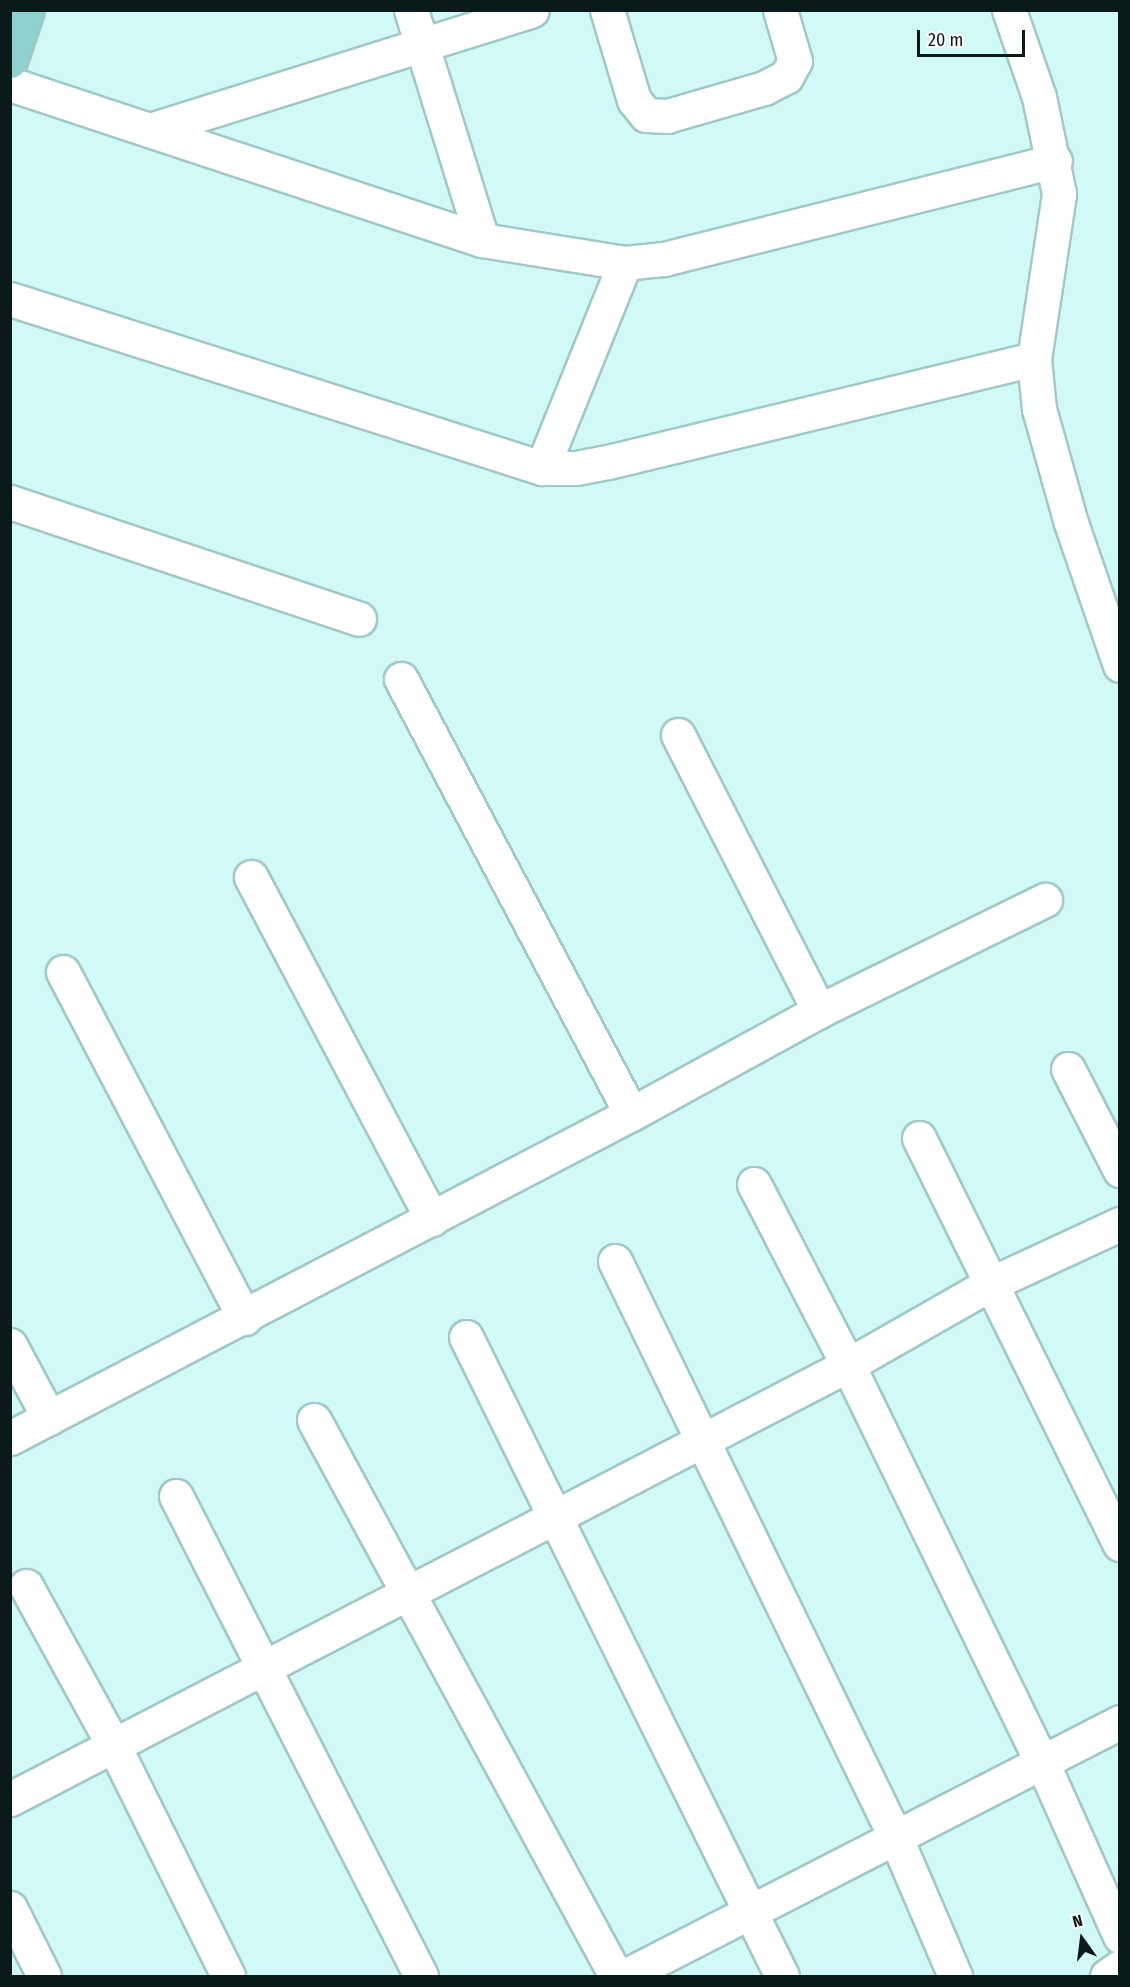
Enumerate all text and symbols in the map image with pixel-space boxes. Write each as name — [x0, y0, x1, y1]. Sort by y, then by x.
scale bar — [920, 18, 1028, 56]
text: 20 m — [928, 29, 963, 51]
north arrow — [1052, 1909, 1112, 1969]
text: N — [1071, 1911, 1084, 1931]

